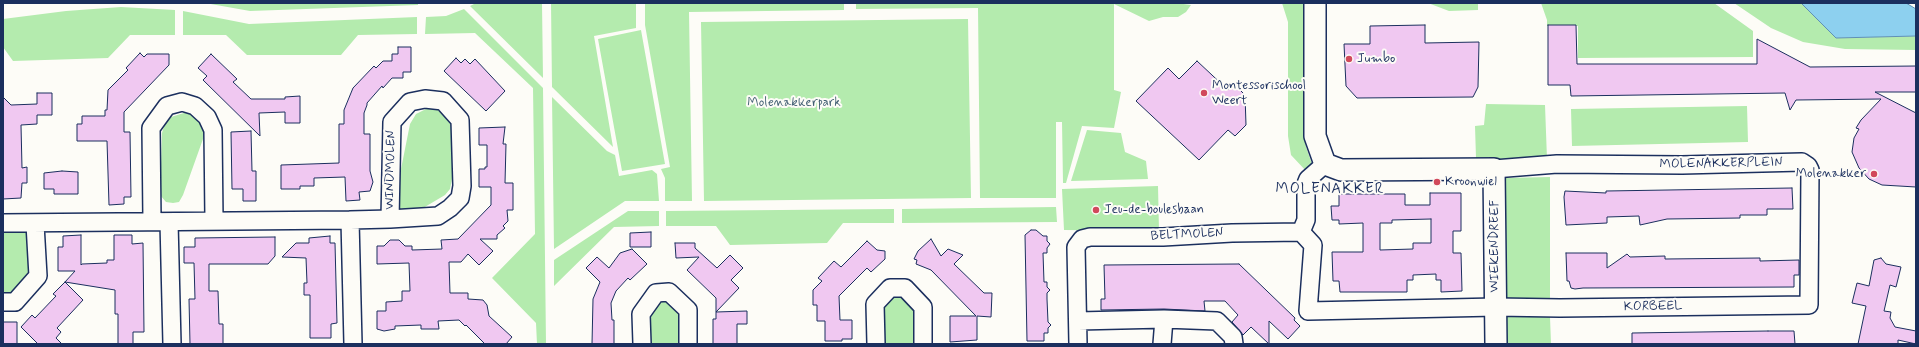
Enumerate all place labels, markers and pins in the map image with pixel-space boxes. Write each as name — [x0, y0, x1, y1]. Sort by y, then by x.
place label: Jumbo — [1357, 51, 1395, 67]
marker: Jumbo — [1344, 54, 1354, 64]
place label: Montessorischool Weert — [1212, 78, 1306, 109]
marker: Montessorischool Weert — [1199, 88, 1209, 98]
place label: Molenakker — [1796, 166, 1866, 182]
marker: Molenakker — [1869, 169, 1879, 179]
place label: Kroonwiel — [1445, 174, 1497, 190]
marker: Kroonwiel — [1432, 177, 1442, 187]
place label: Jeu-de-boulesbaan — [1104, 202, 1204, 218]
marker: Jeu-de-boulesbaan — [1091, 205, 1101, 215]

